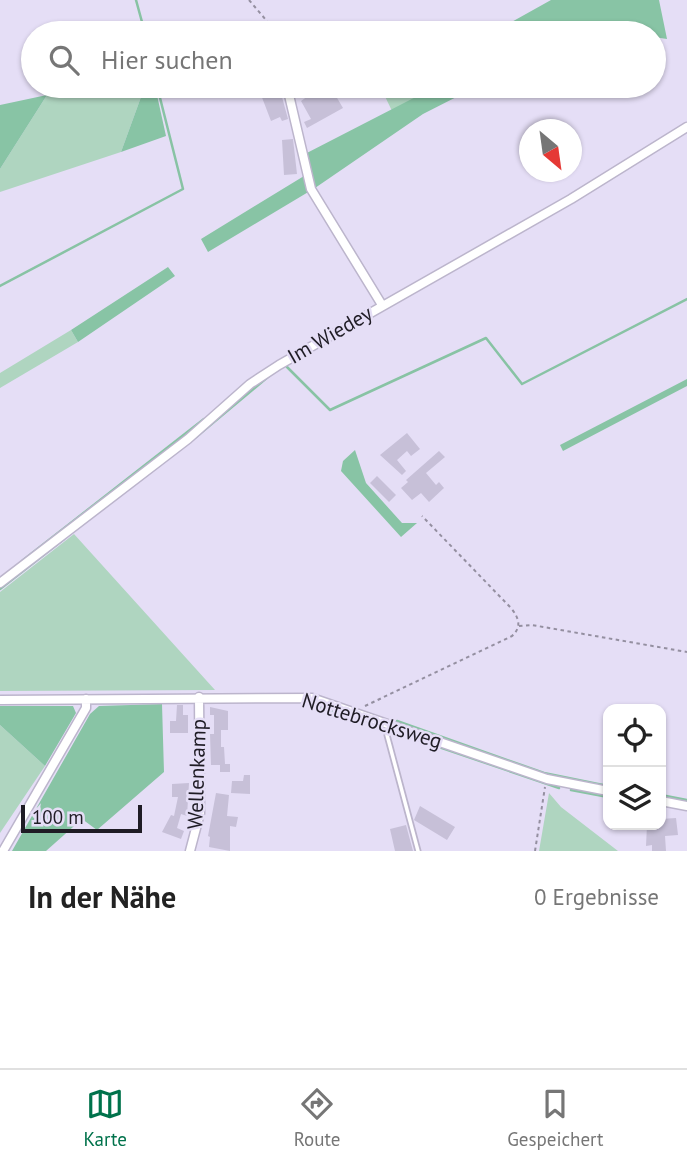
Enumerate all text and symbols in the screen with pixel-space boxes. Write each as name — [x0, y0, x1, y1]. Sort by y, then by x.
search box — [21, 21, 666, 98]
icon: search — [45, 41, 83, 79]
text: Hier suchen — [101, 43, 233, 76]
north arrow — [519, 119, 582, 182]
street label: Im Wiedey — [283, 299, 377, 370]
street label: Nottebrocksweg — [299, 686, 445, 755]
map controls — [603, 704, 666, 830]
button: locate — [603, 704, 666, 767]
street label: Wellenkamp — [181, 718, 212, 830]
button: layers — [603, 767, 666, 830]
scale bar — [21, 802, 142, 834]
text: 100 m — [32, 805, 84, 829]
text: In der Nähe — [28, 877, 176, 916]
text: 0 Ergebnisse — [534, 882, 659, 911]
tab: Karte — [83, 1085, 127, 1151]
tab: Route — [294, 1085, 340, 1151]
tab: Gespeichert — [507, 1085, 604, 1151]

